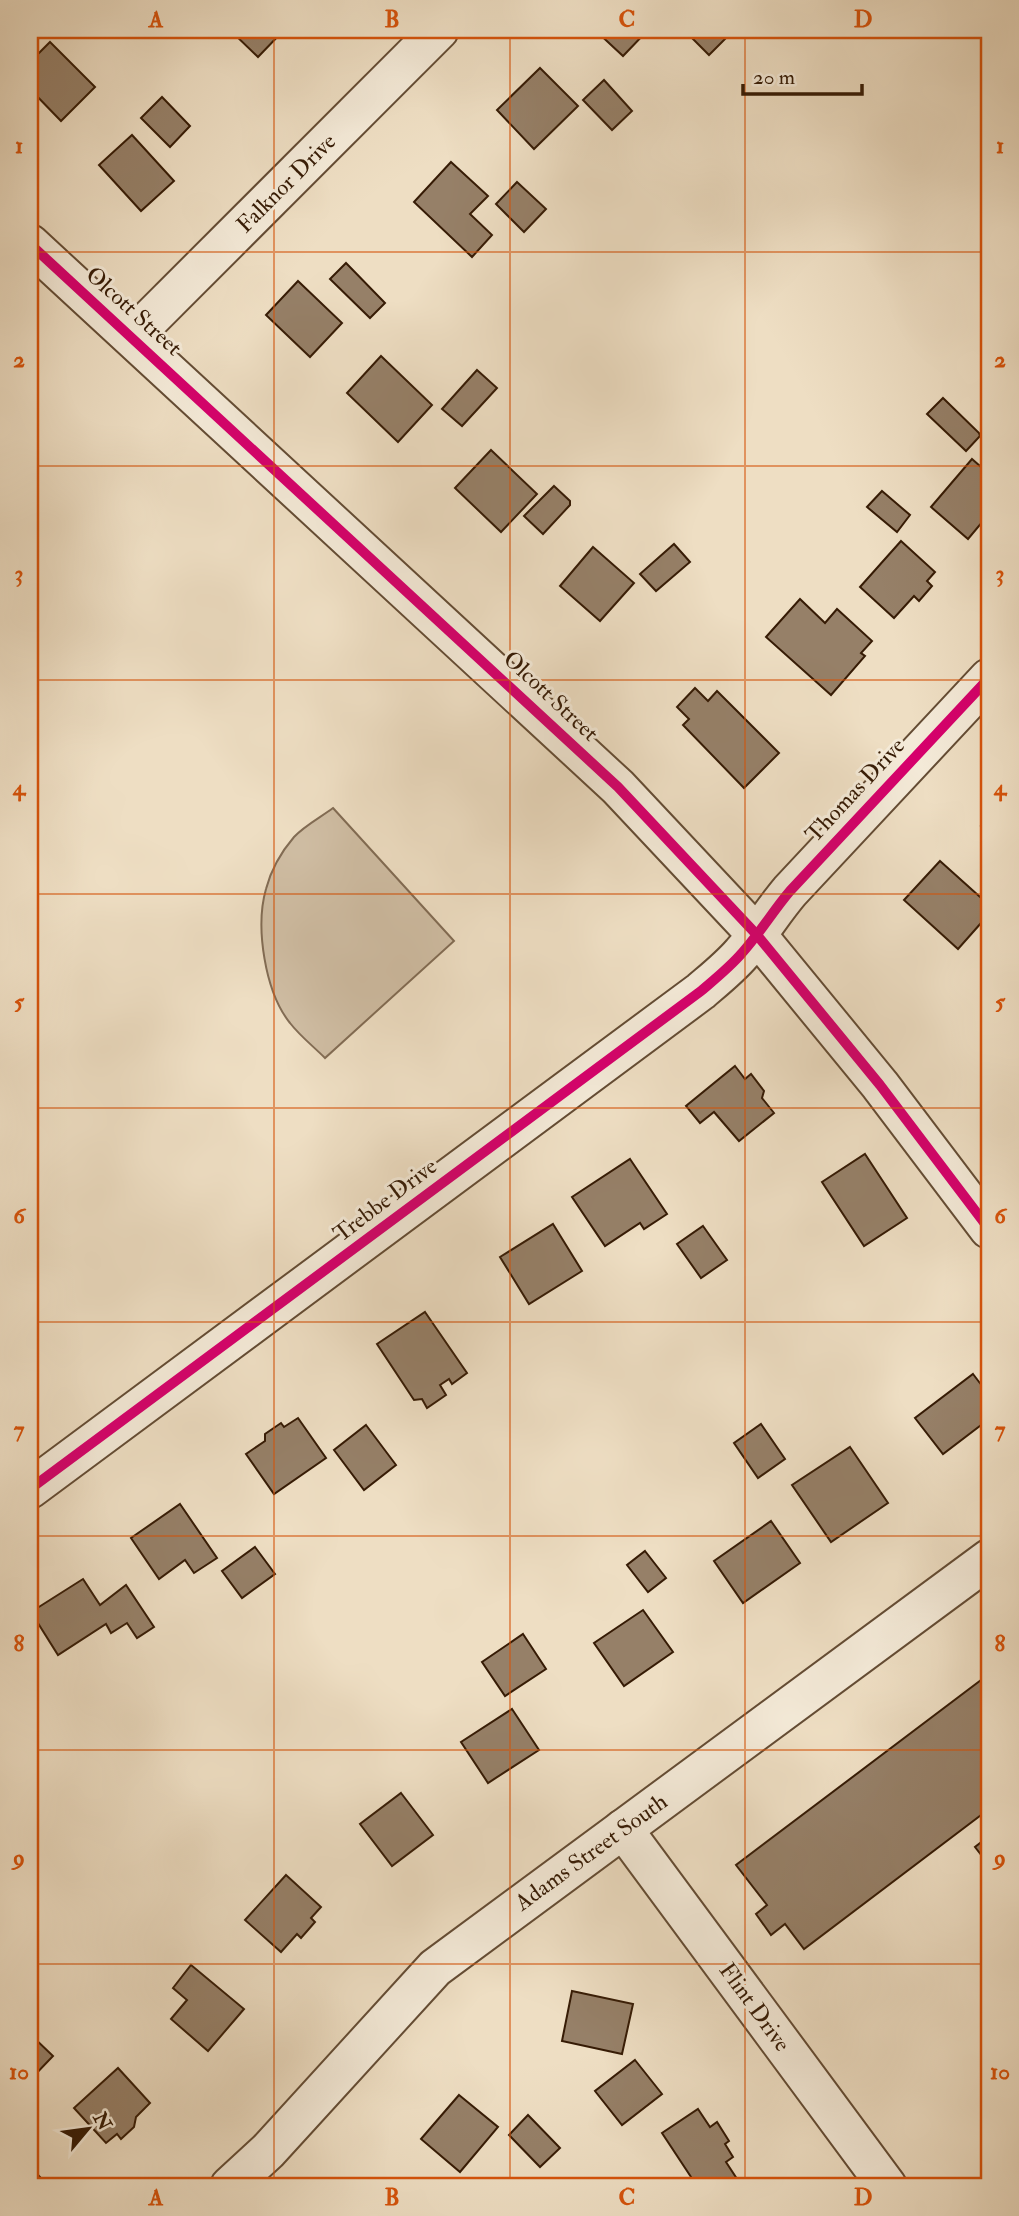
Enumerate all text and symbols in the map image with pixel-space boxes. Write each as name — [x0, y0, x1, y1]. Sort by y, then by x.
text: A — [148, 5, 164, 34]
text: B — [384, 5, 400, 34]
text: C — [619, 5, 635, 34]
text: D — [854, 5, 872, 34]
scale bar — [743, 52, 862, 96]
text: 20 m — [753, 64, 795, 91]
street label: Falknor Drive — [230, 127, 342, 239]
text: 1 — [15, 131, 23, 160]
text: 1 — [996, 131, 1004, 160]
street label: Olcott Street — [80, 260, 188, 362]
text: 2 — [13, 345, 25, 374]
text: 2 — [994, 345, 1006, 374]
text: 3 — [15, 559, 23, 588]
text: 3 — [996, 559, 1004, 588]
street label: Olcott Street — [497, 645, 605, 747]
street label: Thomas Drive — [799, 731, 911, 848]
text: 4 — [12, 773, 27, 802]
text: 4 — [993, 773, 1008, 802]
text: 5 — [14, 987, 25, 1016]
text: 5 — [995, 987, 1006, 1016]
street label: Trebbe Drive — [327, 1151, 443, 1248]
text: 6 — [13, 1201, 27, 1230]
text: 6 — [994, 1201, 1008, 1230]
text: 7 — [14, 1415, 25, 1444]
text: 7 — [995, 1415, 1006, 1444]
text: 8 — [14, 1629, 25, 1658]
text: 8 — [995, 1629, 1006, 1658]
street label: Adams Street South — [508, 1787, 673, 1918]
text: 9 — [11, 1843, 25, 1872]
text: 9 — [992, 1843, 1006, 1872]
street label: Flint Drive — [713, 1957, 797, 2058]
text: 10 — [9, 2057, 29, 2086]
text: 10 — [990, 2057, 1010, 2086]
north arrow — [52, 2094, 122, 2164]
text: N — [87, 2107, 117, 2135]
text: A — [148, 2183, 164, 2212]
text: B — [384, 2183, 400, 2212]
text: C — [619, 2183, 635, 2212]
text: D — [854, 2183, 872, 2212]

